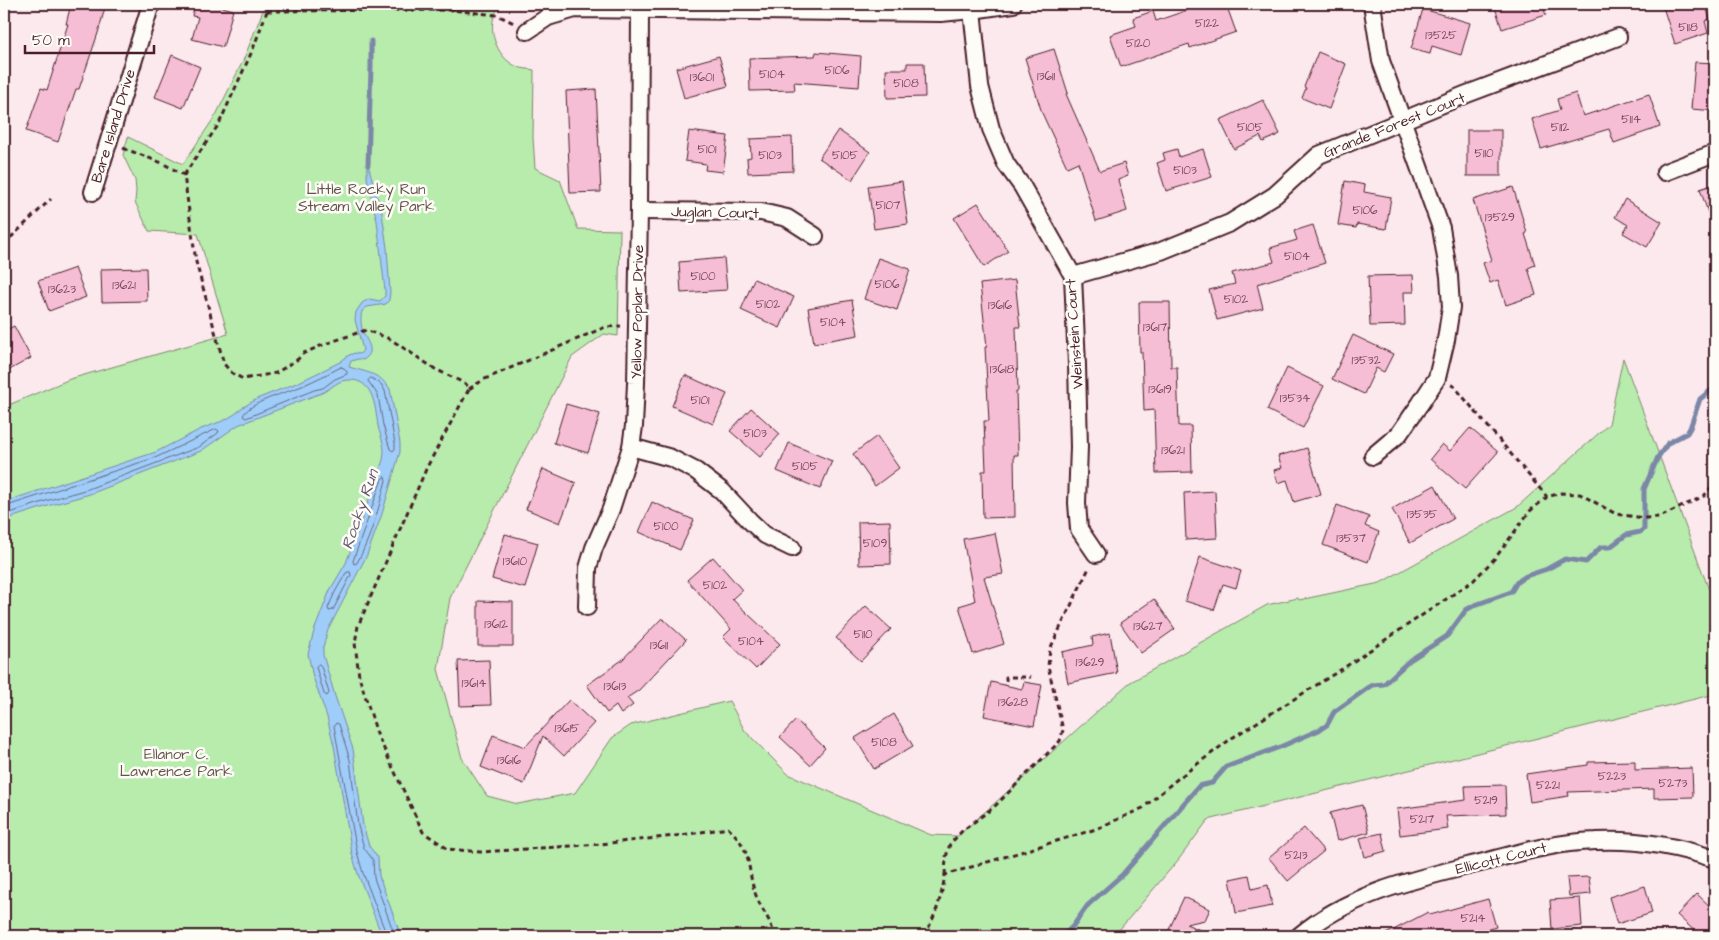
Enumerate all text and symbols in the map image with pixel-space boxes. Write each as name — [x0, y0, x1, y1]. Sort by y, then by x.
house number: 5122 — [1195, 15, 1219, 32]
house number: 5118 — [1678, 19, 1698, 36]
scale bar — [25, 22, 154, 54]
house number: 13525 — [1425, 27, 1457, 44]
text: 50 m — [32, 30, 70, 51]
house number: 5120 — [1126, 35, 1151, 52]
house number: 5106 — [824, 62, 850, 79]
house number: 5104 — [759, 66, 785, 83]
street label: Bare Island Drive — [86, 67, 141, 186]
house number: 13611 — [1037, 68, 1056, 85]
house number: 13601 — [690, 69, 715, 86]
house number: 5108 — [893, 75, 919, 92]
street label: Grande Forest Court — [1320, 87, 1468, 164]
house number: 5114 — [1621, 111, 1641, 128]
house number: 5105 — [1237, 119, 1264, 136]
house number: 5112 — [1551, 119, 1569, 136]
house number: 5101 — [697, 141, 717, 158]
house number: 5110 — [1474, 145, 1494, 162]
house number: 5103 — [758, 147, 782, 164]
house number: 5105 — [832, 147, 859, 164]
house number: 5103 — [1173, 162, 1197, 179]
park label: Little Rocky Run Stream Valley Park — [298, 179, 434, 218]
house number: 5107 — [876, 197, 901, 214]
street label: Juglan Court — [671, 201, 759, 225]
house number: 5106 — [1352, 202, 1378, 219]
house number: 13529 — [1485, 209, 1515, 226]
street label: Yellow Poplar Drive — [626, 245, 649, 379]
house number: 5104 — [1284, 248, 1310, 265]
house number: 5100 — [690, 268, 716, 285]
house number: 5106 — [874, 276, 900, 293]
house number: 13621 — [112, 277, 136, 294]
street label: Weinstein Court — [1060, 278, 1089, 390]
house number: 13623 — [48, 281, 76, 298]
house number: 5102 — [1224, 291, 1248, 308]
house number: 5102 — [756, 296, 780, 313]
house number: 13616 — [988, 297, 1013, 314]
house number: 5104 — [820, 314, 846, 331]
house number: 13617 — [1143, 319, 1168, 336]
house number: 13532 — [1351, 352, 1381, 369]
house number: 13618 — [990, 361, 1014, 378]
house number: 13619 — [1148, 381, 1172, 398]
house number: 13534 — [1280, 390, 1310, 407]
house number: 5101 — [690, 392, 710, 409]
house number: 5103 — [743, 425, 767, 442]
house number: 13621 — [1161, 442, 1185, 459]
house number: 5105 — [792, 458, 819, 475]
water label: Rocky Run — [336, 465, 385, 553]
house number: 13535 — [1407, 506, 1438, 523]
house number: 5100 — [653, 518, 679, 535]
house number: 13537 — [1336, 530, 1366, 547]
house number: 5109 — [863, 535, 887, 552]
house number: 13610 — [503, 553, 528, 570]
house number: 5102 — [703, 577, 727, 594]
house number: 13612 — [484, 616, 508, 633]
house number: 13627 — [1133, 618, 1163, 635]
house number: 5110 — [853, 626, 873, 643]
house number: 5104 — [738, 633, 764, 650]
house number: 13611 — [650, 637, 669, 654]
house number: 13629 — [1076, 654, 1105, 671]
house number: 13614 — [462, 675, 486, 692]
house number: 13613 — [604, 678, 626, 695]
house number: 13628 — [998, 694, 1028, 711]
house number: 13615 — [554, 720, 580, 737]
house number: 5108 — [871, 734, 897, 751]
park label: Ellanor C. Lawrence Park — [120, 744, 232, 782]
house number: 13616 — [497, 752, 522, 769]
house number: 5223 — [1598, 768, 1626, 785]
house number: 5273 — [1659, 775, 1687, 792]
house number: 5221 — [1536, 777, 1560, 794]
house number: 5219 — [1474, 792, 1498, 809]
house number: 5217 — [1410, 811, 1435, 828]
street label: Ellicott Court — [1453, 837, 1549, 880]
house number: 5213 — [1284, 847, 1308, 864]
house number: 5214 — [1460, 910, 1486, 927]

